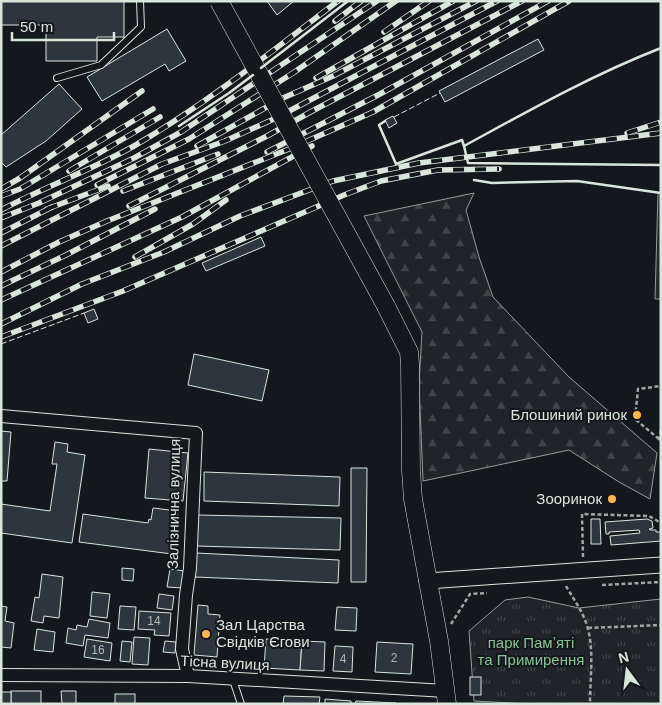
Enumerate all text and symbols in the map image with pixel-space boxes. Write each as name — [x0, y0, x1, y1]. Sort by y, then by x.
scale bar — [12, 10, 115, 42]
text: 50 m — [20, 18, 53, 35]
place label: Блошиний ринок — [511, 406, 627, 423]
marker: Блошиний ринок — [631, 409, 643, 421]
street label: Залізнична вулиця — [164, 439, 183, 569]
place label: Зооринок — [536, 490, 602, 507]
marker: Зооринок — [606, 493, 618, 505]
house number: 14 — [147, 614, 161, 628]
place label: Зал Царства Свідків Єгови — [216, 616, 310, 650]
marker: Зал Царства Свідків Єгови — [200, 628, 212, 640]
park label: парк Памʼяті та Примирення — [478, 634, 584, 668]
house number: 16 — [91, 643, 105, 657]
north arrow — [602, 645, 652, 695]
text: N — [617, 648, 631, 666]
house number: 2 — [391, 651, 398, 665]
street label: Тісна вулиця — [180, 652, 270, 673]
house number: 4 — [340, 652, 347, 666]

